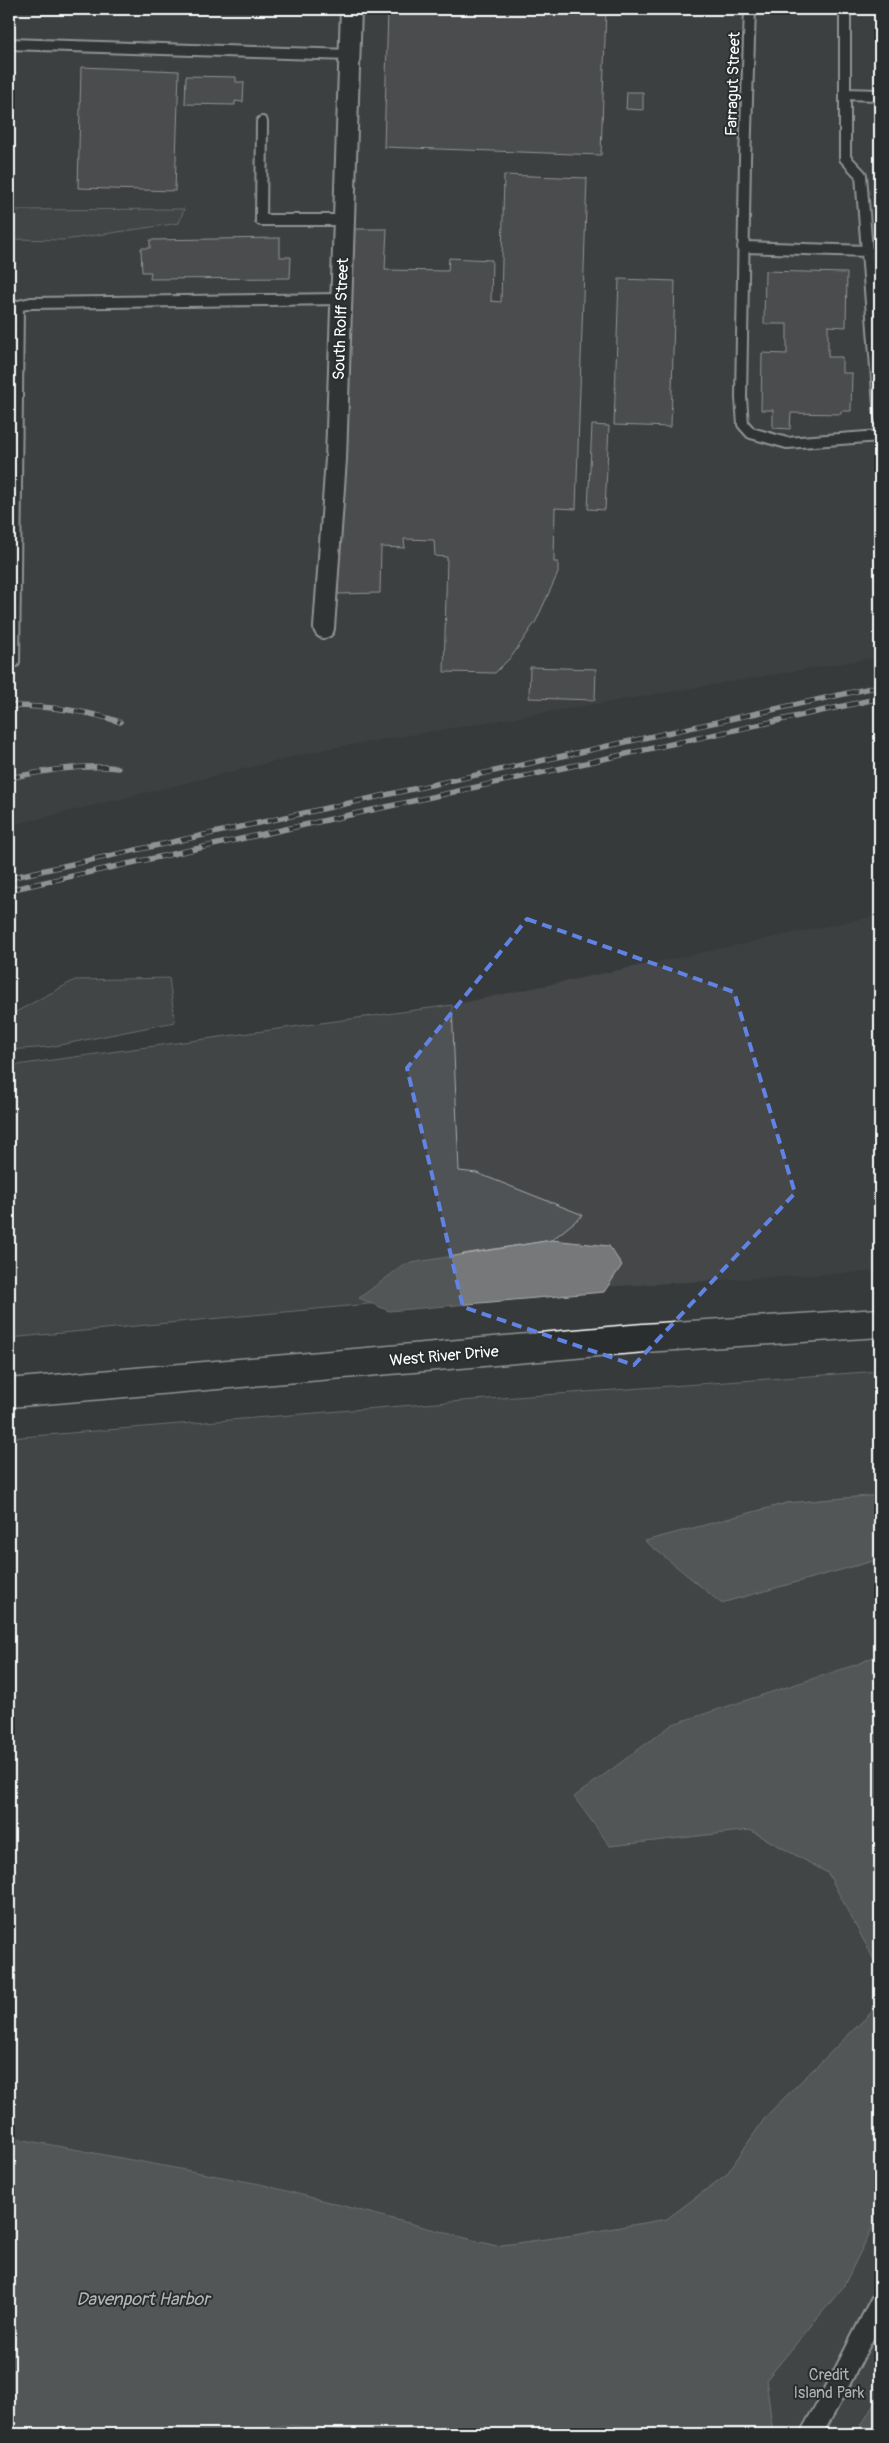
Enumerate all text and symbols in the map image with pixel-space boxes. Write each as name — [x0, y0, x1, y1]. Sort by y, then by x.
street label: Farragut Street — [721, 31, 745, 137]
street label: South Rolff Street — [329, 257, 353, 381]
street label: West River Drive — [389, 1341, 500, 1371]
water label: Davenport Harbor — [76, 2288, 212, 2311]
park label: Credit Island Park — [794, 2365, 865, 2403]

